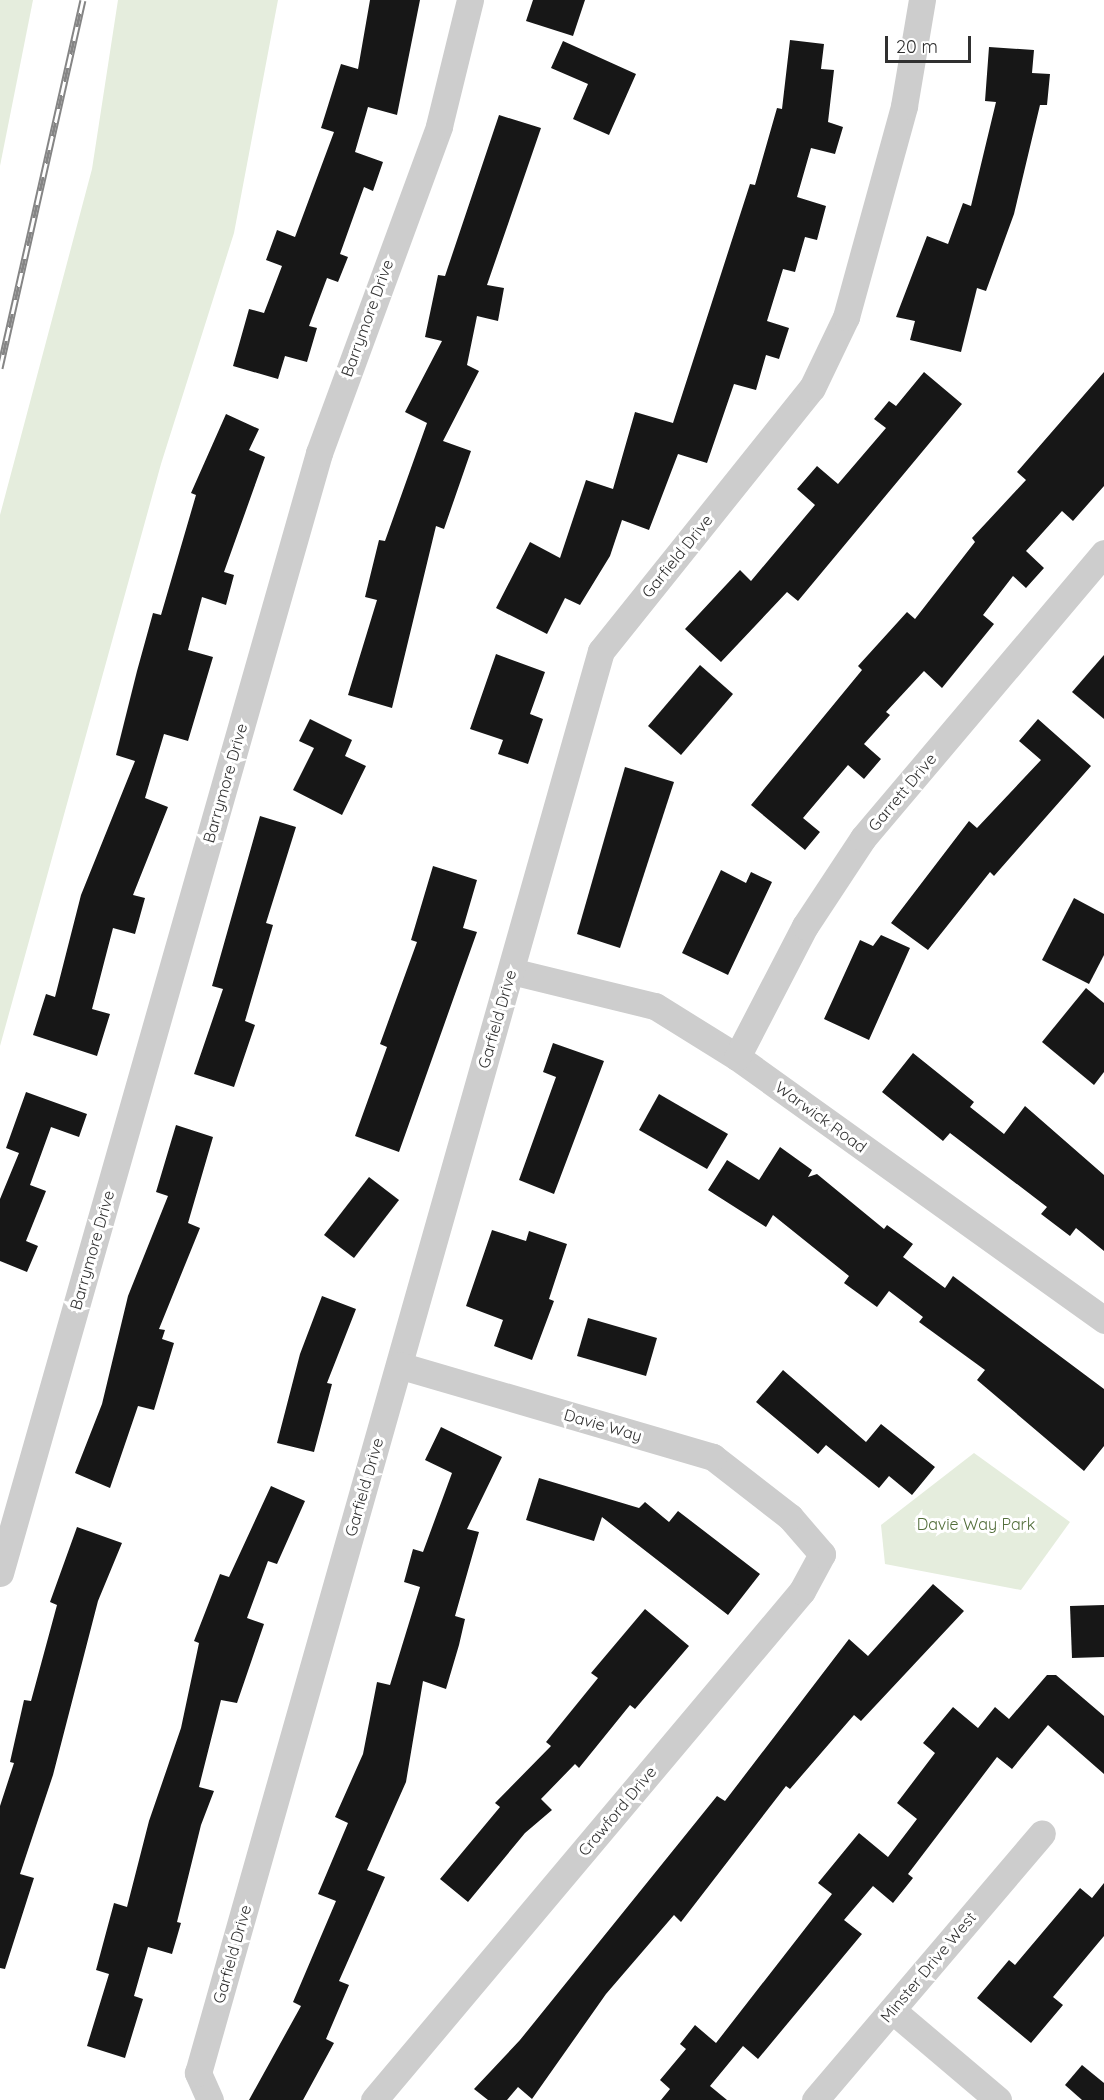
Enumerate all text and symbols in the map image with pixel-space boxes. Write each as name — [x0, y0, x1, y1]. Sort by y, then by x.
scale bar — [888, 24, 974, 62]
text: 20 m — [896, 35, 938, 58]
street label: Barrymore Drive — [337, 257, 397, 379]
street label: Garfield Drive — [638, 511, 716, 601]
street label: Barrymore Drive — [199, 721, 251, 845]
street label: Garrett Drive — [864, 749, 940, 835]
street label: Garfield Drive — [474, 968, 520, 1070]
street label: Warwick Road — [772, 1077, 870, 1157]
street label: Barrymore Drive — [66, 1188, 118, 1312]
street label: Davie Way — [562, 1405, 644, 1445]
street label: Garfield Drive — [341, 1436, 387, 1538]
park label: Davie Way Park — [917, 1514, 1035, 1534]
street label: Crawford Drive — [574, 1762, 660, 1860]
street label: Garfield Drive — [209, 1903, 255, 2005]
street label: Minster Drive West — [876, 1908, 980, 2026]

